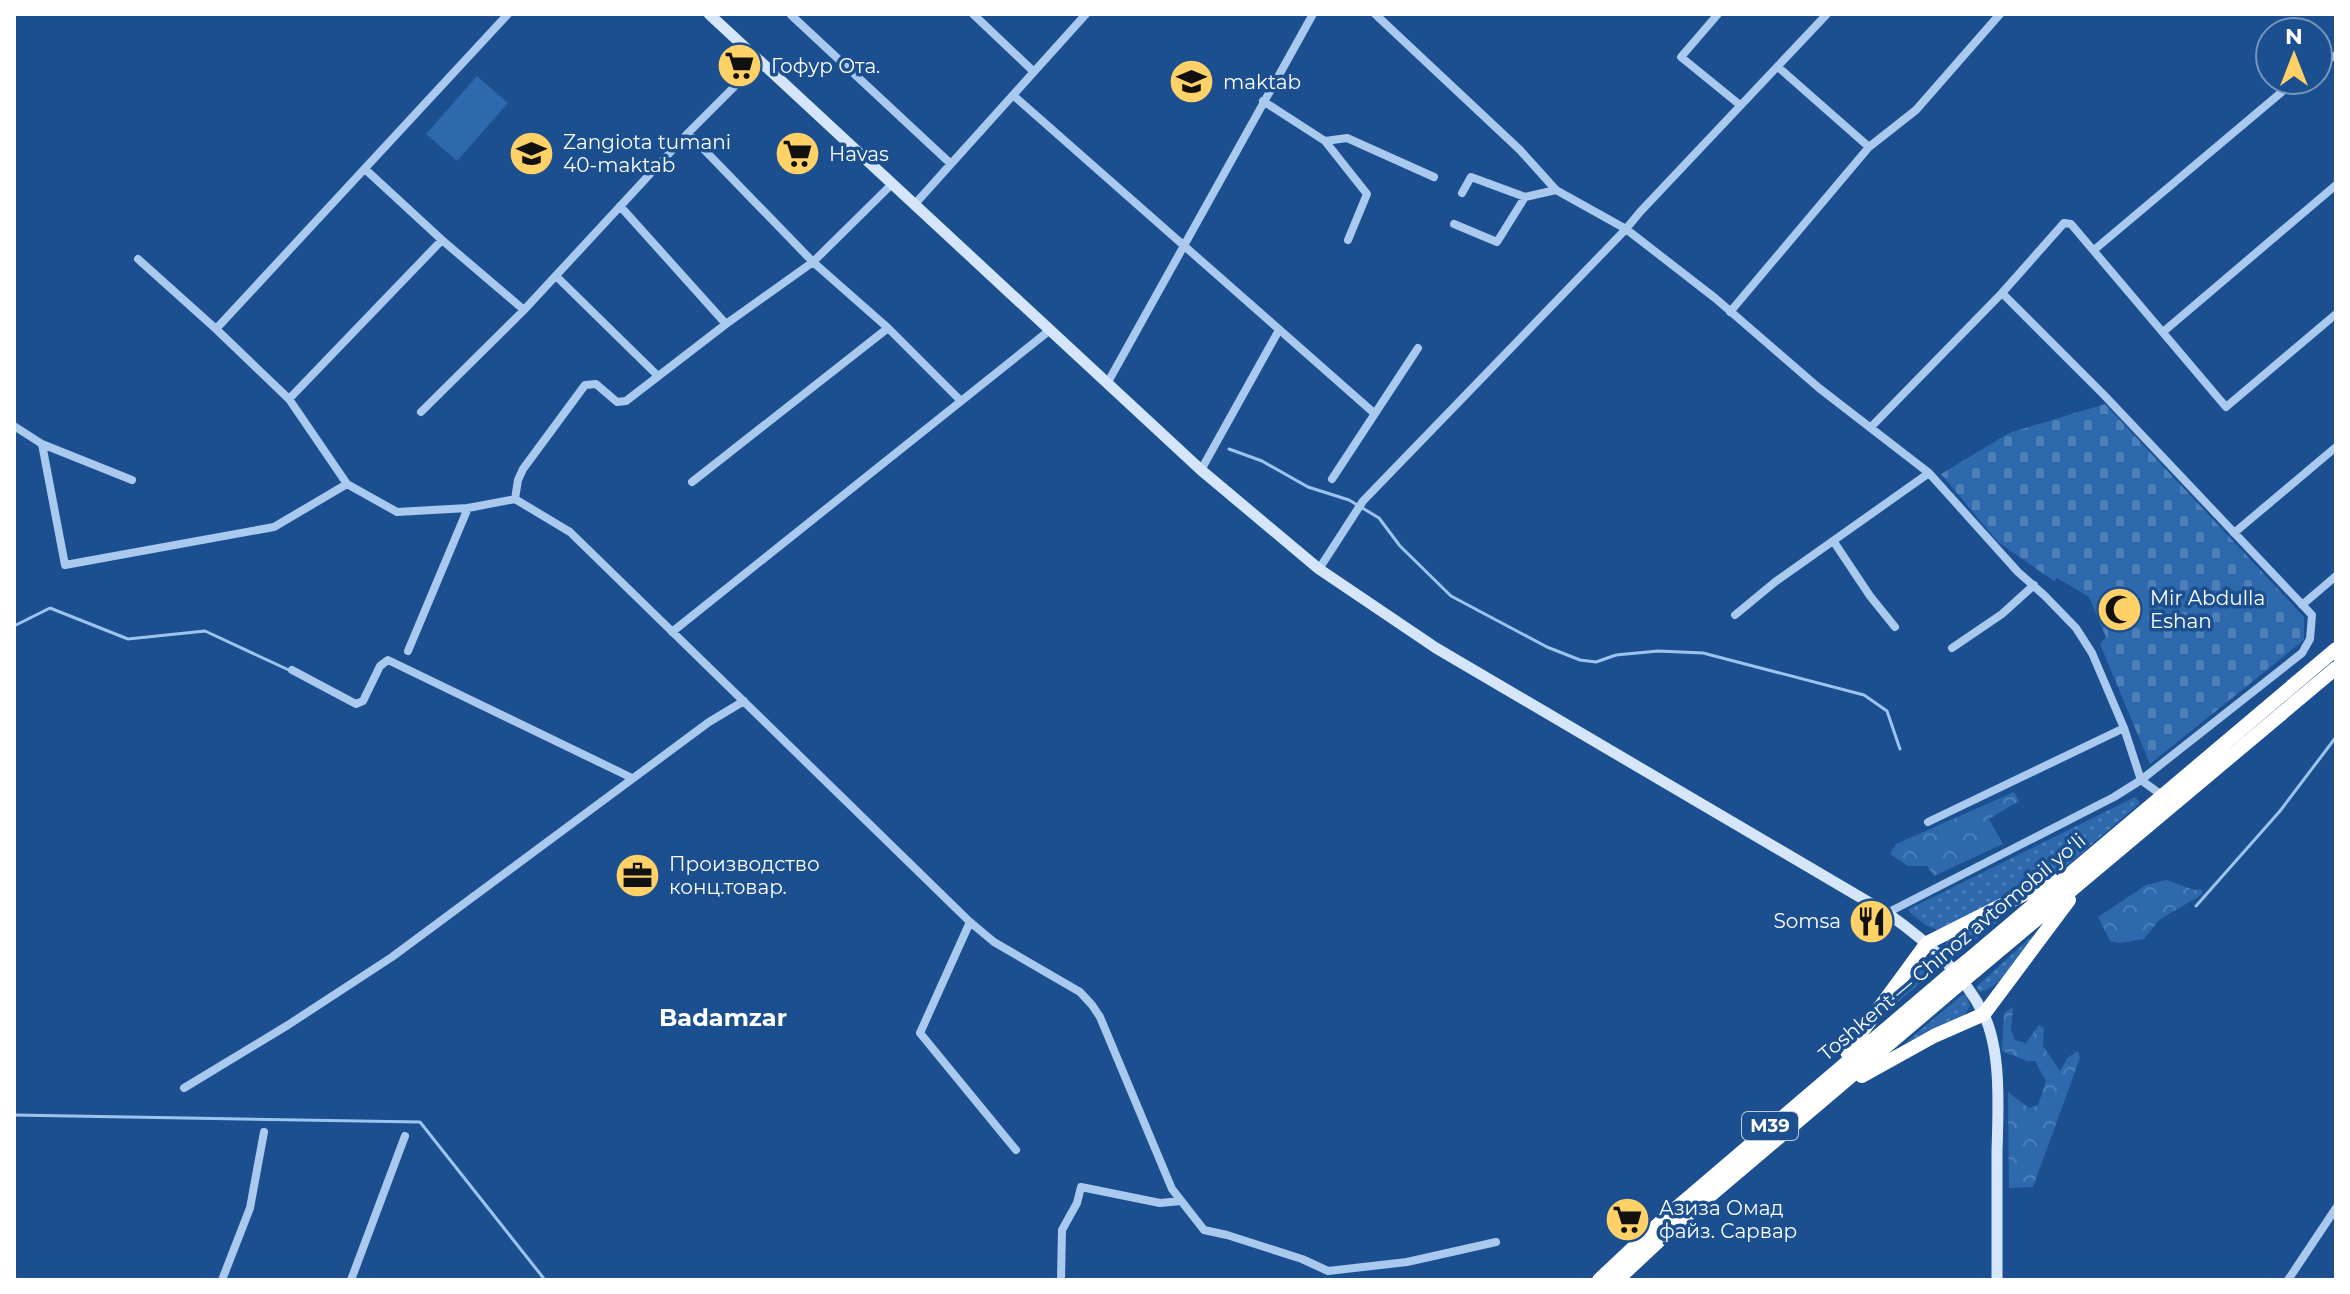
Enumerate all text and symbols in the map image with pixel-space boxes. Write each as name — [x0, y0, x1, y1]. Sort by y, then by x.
north arrow — [2254, 16, 2334, 96]
text: N — [2285, 23, 2303, 50]
supermarket icon: Гофур Ота. — [716, 42, 764, 90]
place label: Гофур Ота. — [771, 54, 880, 78]
school or university icon: maktab — [1168, 58, 1216, 106]
place label: maktab — [1223, 70, 1301, 94]
school or university icon: Zangiota tumani 40-maktab — [508, 129, 556, 177]
place label: Zangiota tumani 40-maktab — [563, 130, 731, 177]
supermarket icon: Havas — [774, 130, 822, 178]
place label: Havas — [829, 142, 889, 166]
mosque icon: Mir Abdulla Eshan — [2095, 586, 2143, 634]
place label: Mir Abdulla Eshan — [2150, 586, 2265, 633]
street label: Toshkent — Chinoz avtomobil yoʻli — [1814, 828, 2090, 1066]
office icon: Производство конц.товар. — [614, 852, 662, 900]
place label: Производство конц.товар. — [669, 852, 820, 899]
restaurant icon: Somsa — [1848, 897, 1896, 945]
place label: Somsa — [1773, 909, 1841, 933]
district label: Badamzar — [659, 1003, 787, 1032]
road number: M39 — [1742, 1112, 1798, 1140]
supermarket icon: Азиза Омад файз. Сарвар — [1604, 1195, 1652, 1243]
place label: Азиза Омад файз. Сарвар — [1659, 1196, 1797, 1243]

